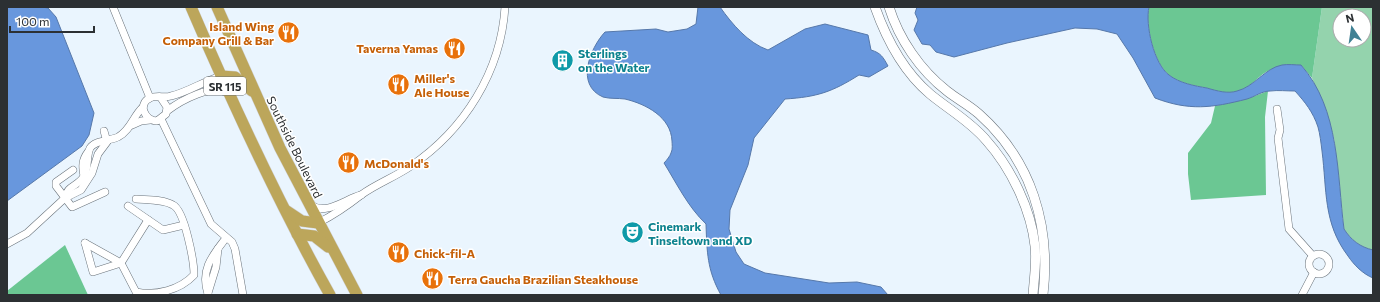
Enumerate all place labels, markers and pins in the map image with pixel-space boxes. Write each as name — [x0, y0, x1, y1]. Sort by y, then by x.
place label: Island Wing Company Grill & Bar — [163, 19, 274, 47]
restaurant icon: Island Wing Company Grill & Bar — [276, 20, 302, 46]
restaurant icon: Taverna Yamas — [441, 35, 467, 61]
place label: Taverna Yamas — [356, 41, 438, 55]
place label: Sterlings on the Water — [578, 46, 650, 74]
building icon: Sterlings on the Water — [550, 47, 576, 73]
place label: Miller's Ale House — [414, 71, 469, 99]
restaurant icon: Miller's Ale House — [385, 72, 411, 98]
restaurant icon: McDonald's — [336, 150, 362, 176]
place label: McDonald's — [364, 156, 430, 170]
place label: Cinemark Tinseltown and XD — [648, 219, 752, 247]
theatre icon: Cinemark Tinseltown and XD — [619, 220, 645, 246]
restaurant icon: Chick-fil-A — [385, 240, 411, 266]
place label: Chick-fil-A — [414, 246, 475, 260]
restaurant icon: Terra Gaucha Brazilian Steakhouse — [420, 266, 446, 292]
place label: Terra Gaucha Brazilian Steakhouse — [448, 272, 638, 286]

